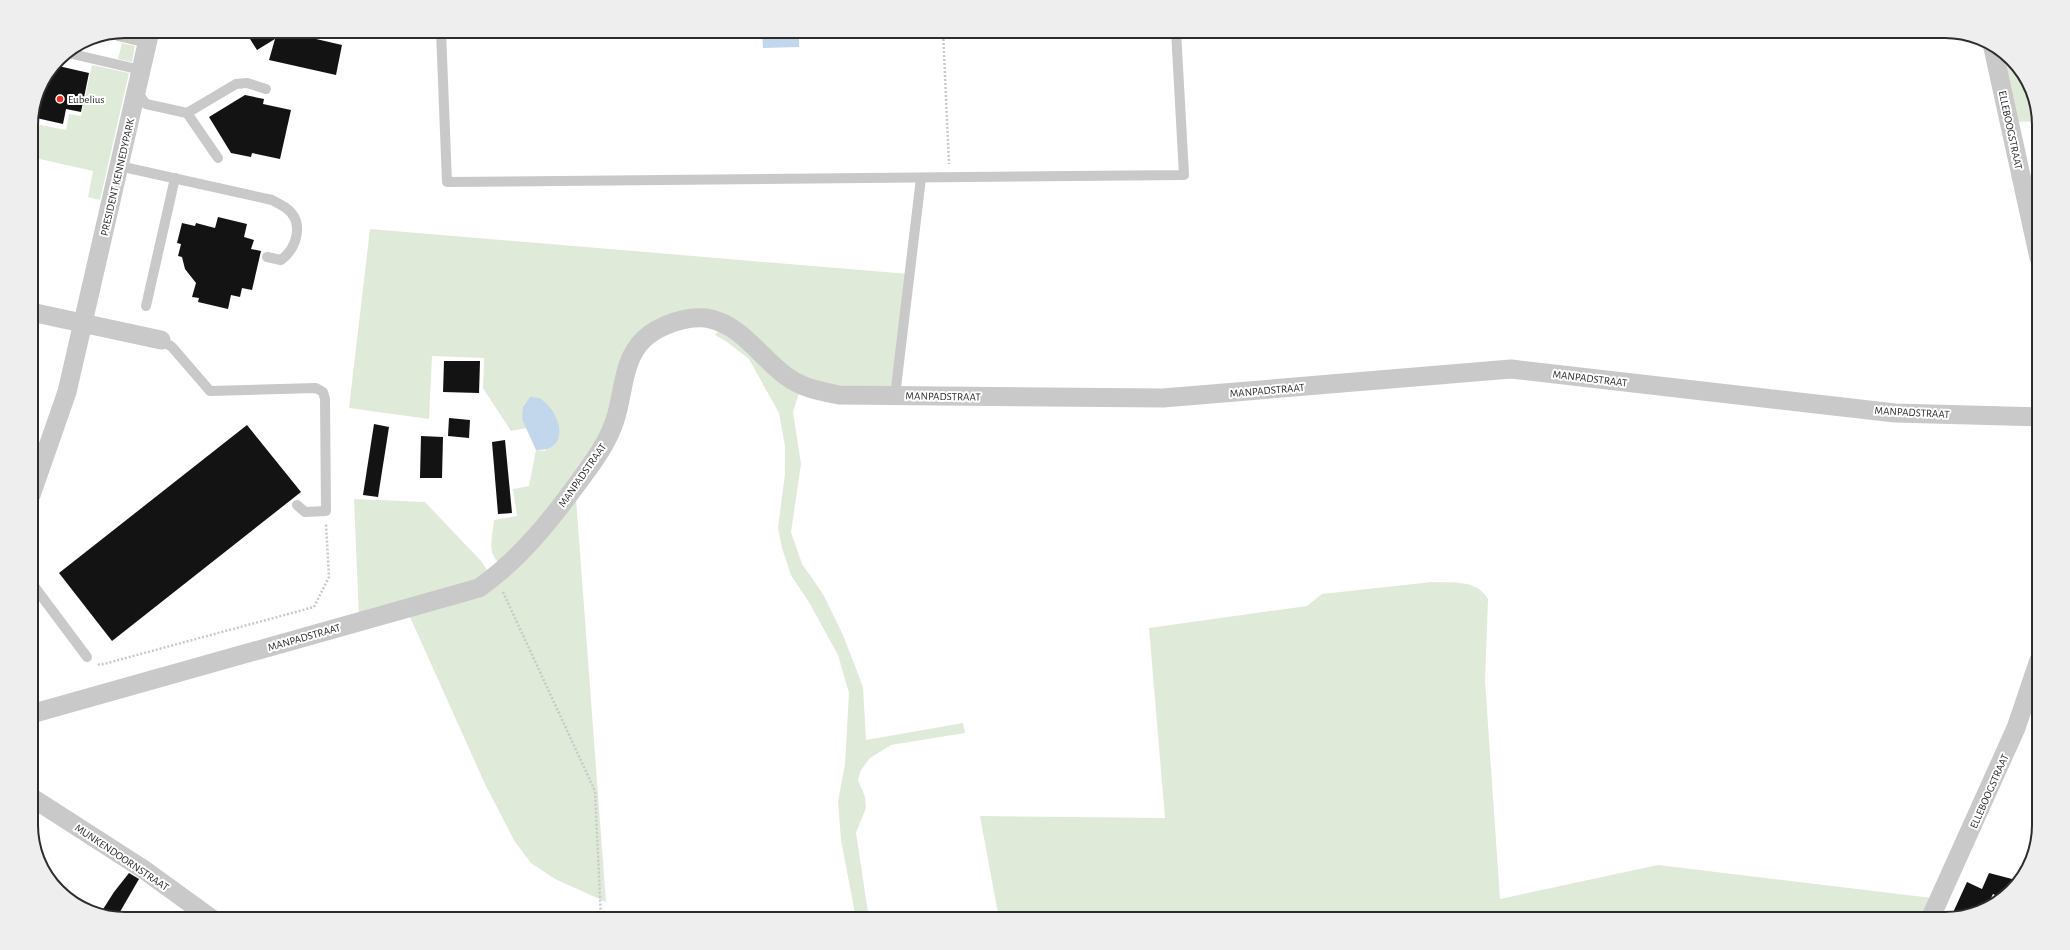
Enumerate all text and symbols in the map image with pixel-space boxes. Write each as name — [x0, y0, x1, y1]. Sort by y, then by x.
street label: ELLEBOOGSTRAAT — [1997, 90, 2024, 171]
marker: Eubelius — [55, 94, 65, 104]
place label: Eubelius — [68, 94, 104, 105]
street label: PRESIDENT KENNEDYPARK — [99, 116, 137, 237]
street label: MANPADSTRAAT — [1552, 368, 1629, 389]
street label: MANPADSTRAAT — [1229, 382, 1306, 399]
street label: MANPADSTRAAT — [905, 390, 981, 403]
street label: MANPADSTRAAT — [1874, 405, 1950, 420]
street label: MANPADSTRAAT — [556, 441, 609, 509]
street label: MANPADSTRAAT — [266, 622, 342, 653]
street label: ELLEBOOGSTRAAT — [1968, 752, 2011, 830]
street label: MUNKENDOORNSTRAAT — [73, 822, 171, 893]

